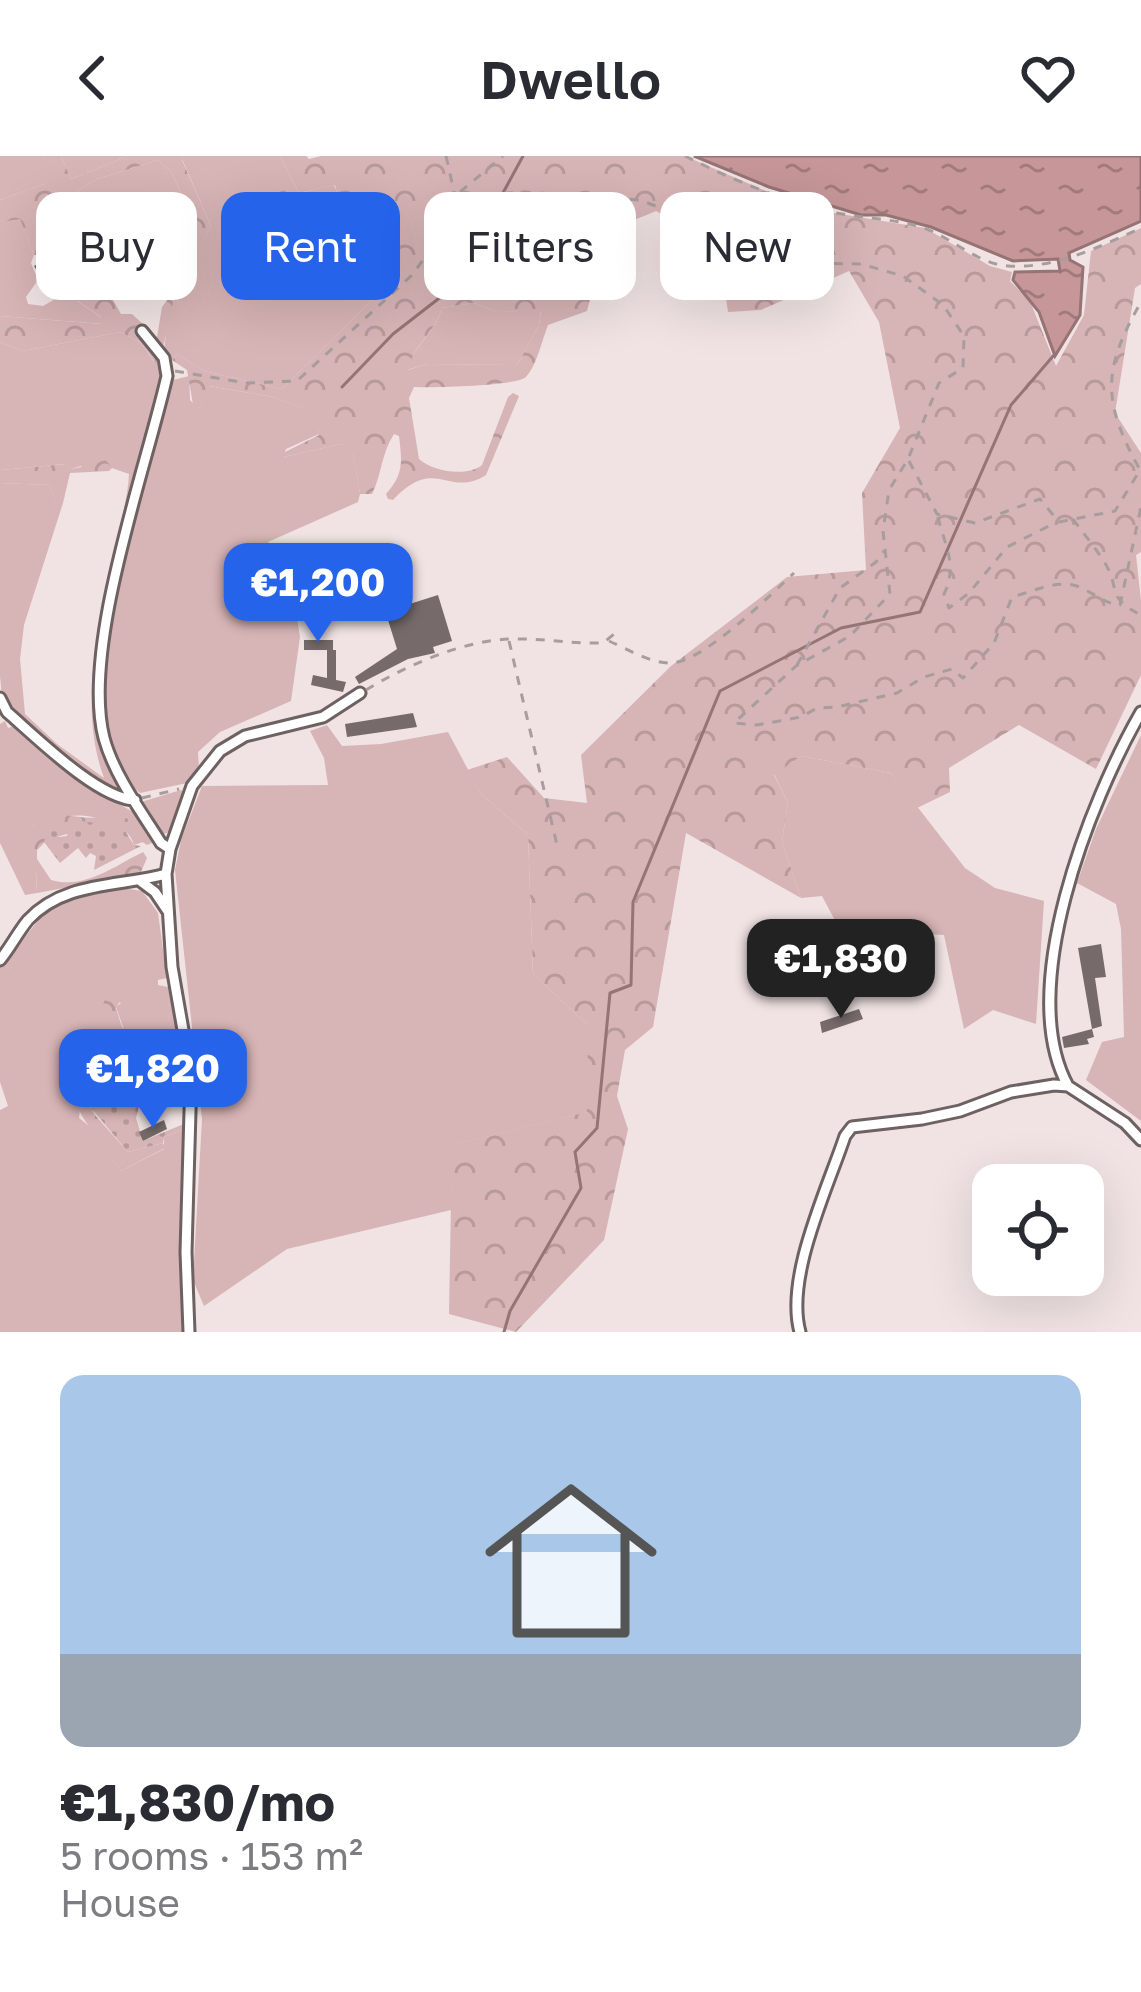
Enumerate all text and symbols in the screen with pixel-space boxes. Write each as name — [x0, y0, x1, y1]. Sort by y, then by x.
icon: back — [60, 45, 126, 111]
icon: heart — [1015, 45, 1081, 111]
text: Dwello — [480, 46, 661, 111]
chip: Buy — [36, 192, 197, 300]
chip: Rent — [221, 192, 400, 300]
chip: Filters — [424, 192, 636, 300]
chip: New — [660, 192, 834, 300]
pin: €1,200 — [220, 543, 416, 645]
text: €1,200 — [251, 558, 385, 605]
pin: €1,830 — [743, 919, 939, 1021]
text: €1,830 — [774, 934, 908, 981]
pin: €1,820 — [55, 1029, 251, 1131]
text: €1,820 — [86, 1044, 220, 1091]
map controls — [972, 1164, 1104, 1296]
button: locate — [972, 1164, 1104, 1296]
icon: home — [463, 1453, 679, 1669]
text: €1,830/mo — [60, 1771, 335, 1832]
text: 5 rooms · 153 m² — [60, 1832, 363, 1879]
text: House — [60, 1879, 180, 1926]

